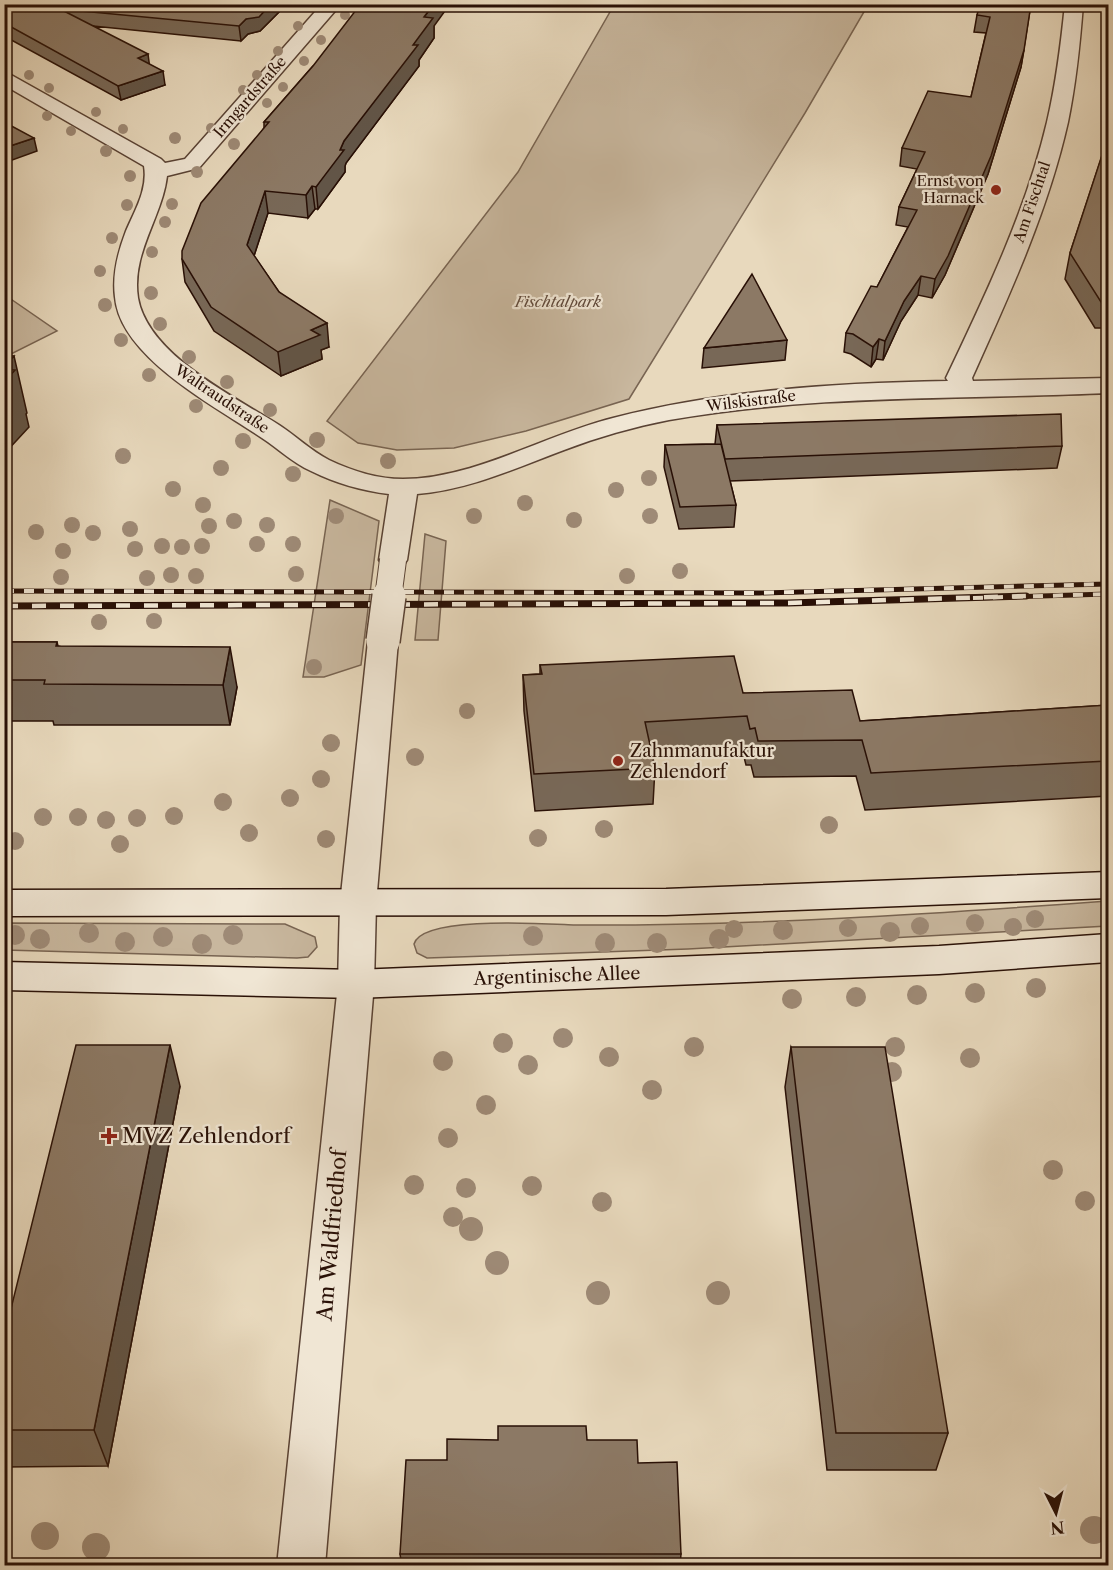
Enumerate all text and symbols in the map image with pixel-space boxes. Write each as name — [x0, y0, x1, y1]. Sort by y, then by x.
street label: Irmgardstraße — [209, 52, 290, 141]
street label: Am Fischtal — [1008, 158, 1054, 246]
place label: Ernst von Harnack — [916, 171, 985, 207]
marker: Ernst von Harnack — [989, 183, 1003, 197]
park label: Fischtalpark — [514, 292, 601, 311]
street label: Waltraudstraße — [171, 359, 273, 437]
street label: Wilskistraße — [704, 386, 797, 416]
place label: Zahnmanufaktur Zehlendorf — [630, 740, 774, 783]
marker: Zahnmanufaktur Zehlendorf — [611, 754, 625, 768]
street label: Argentinische Allee — [472, 962, 641, 990]
place label: MVZ Zehlendorf — [122, 1123, 293, 1148]
marker: MVZ Zehlendorf — [100, 1127, 118, 1145]
street label: Am Waldfriedhof — [311, 1146, 352, 1323]
north arrow — [1026, 1483, 1086, 1543]
text: N — [1050, 1517, 1066, 1539]

